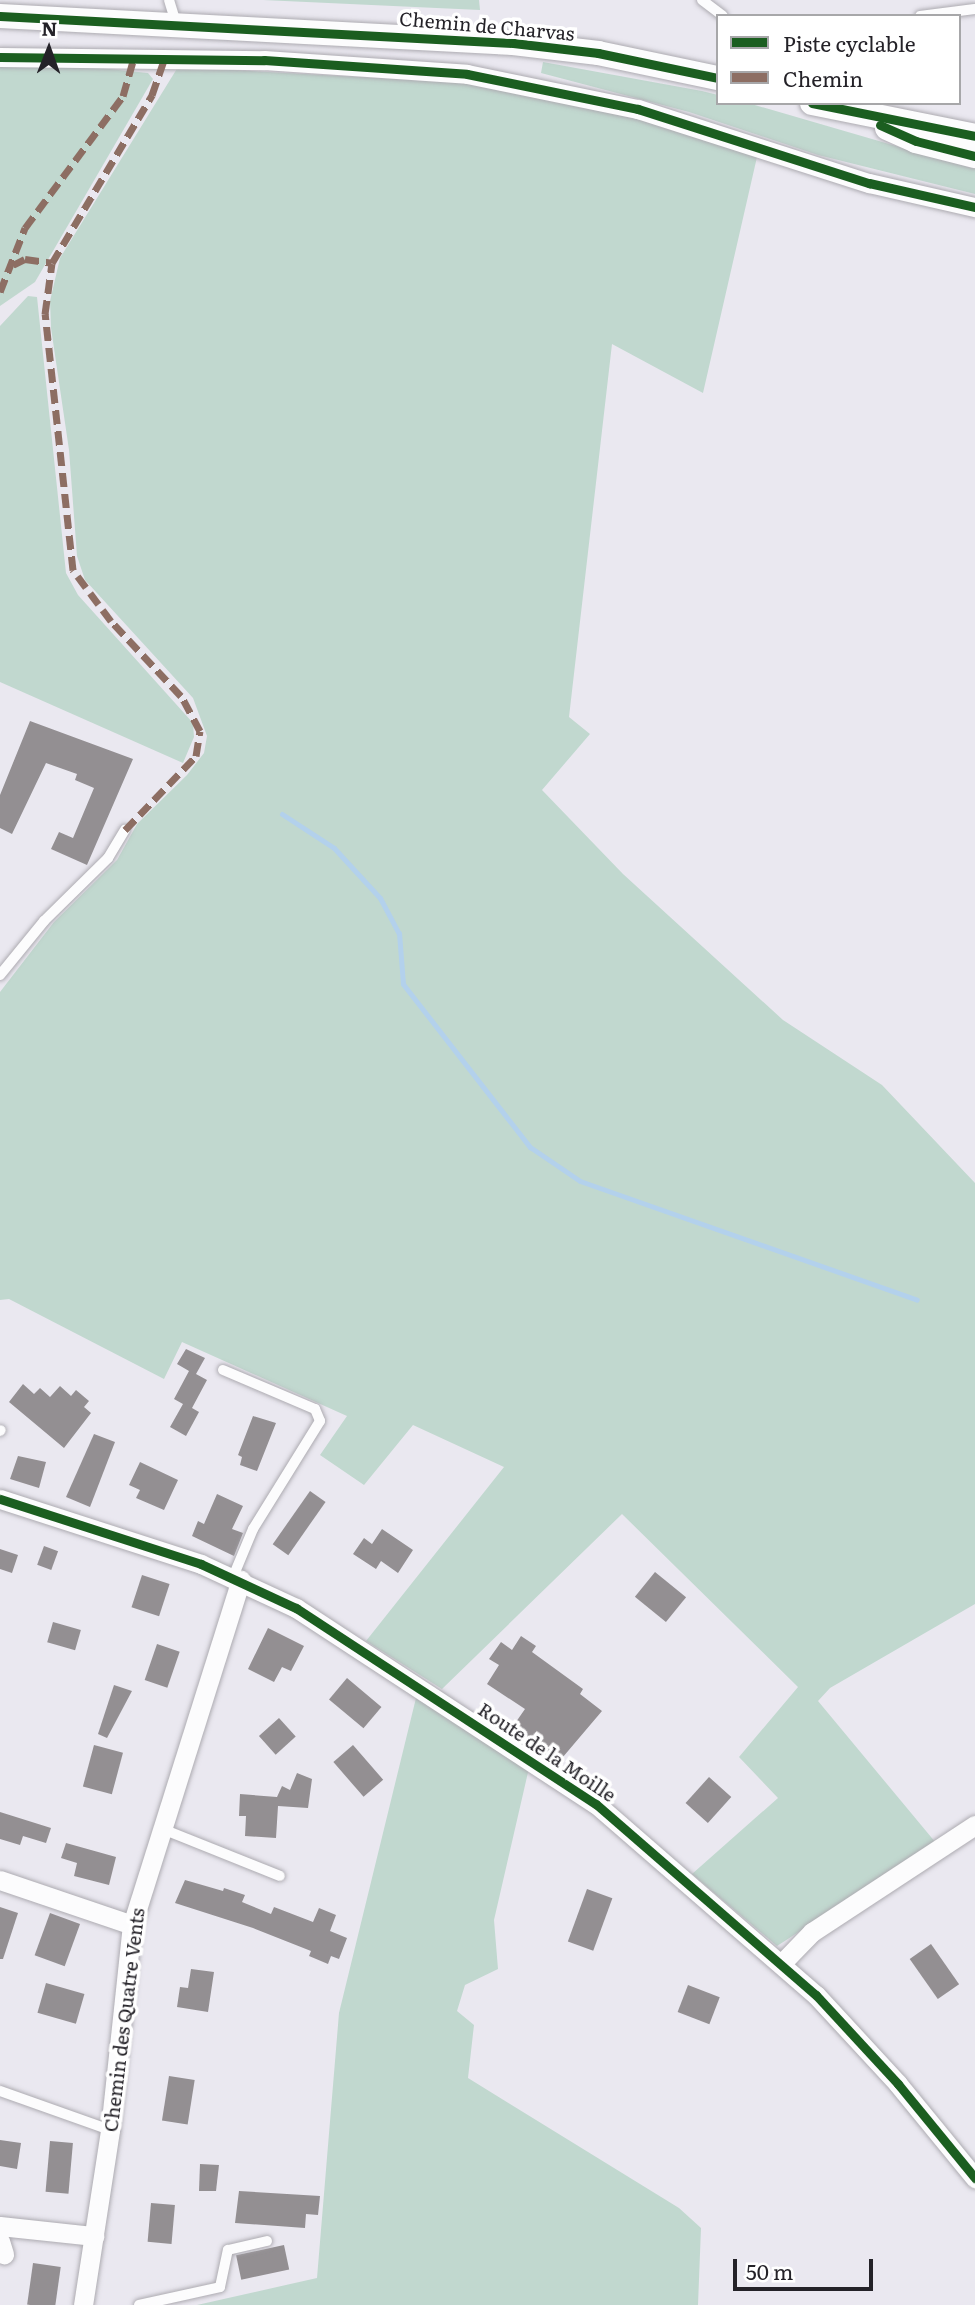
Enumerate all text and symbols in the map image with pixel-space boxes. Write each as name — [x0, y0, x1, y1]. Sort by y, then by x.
street label: Chemin de Charvas — [398, 7, 576, 45]
north arrow — [14, 14, 84, 84]
text: N — [41, 14, 58, 42]
legend — [716, 14, 961, 105]
text: Piste cyclable — [783, 27, 916, 58]
text: Chemin — [783, 62, 863, 93]
street label: Route de la Moille — [474, 1698, 620, 1806]
street label: Chemin des Quatre Vents — [99, 1907, 149, 2133]
scale bar — [737, 2246, 877, 2290]
text: 50 m — [746, 2255, 793, 2286]

